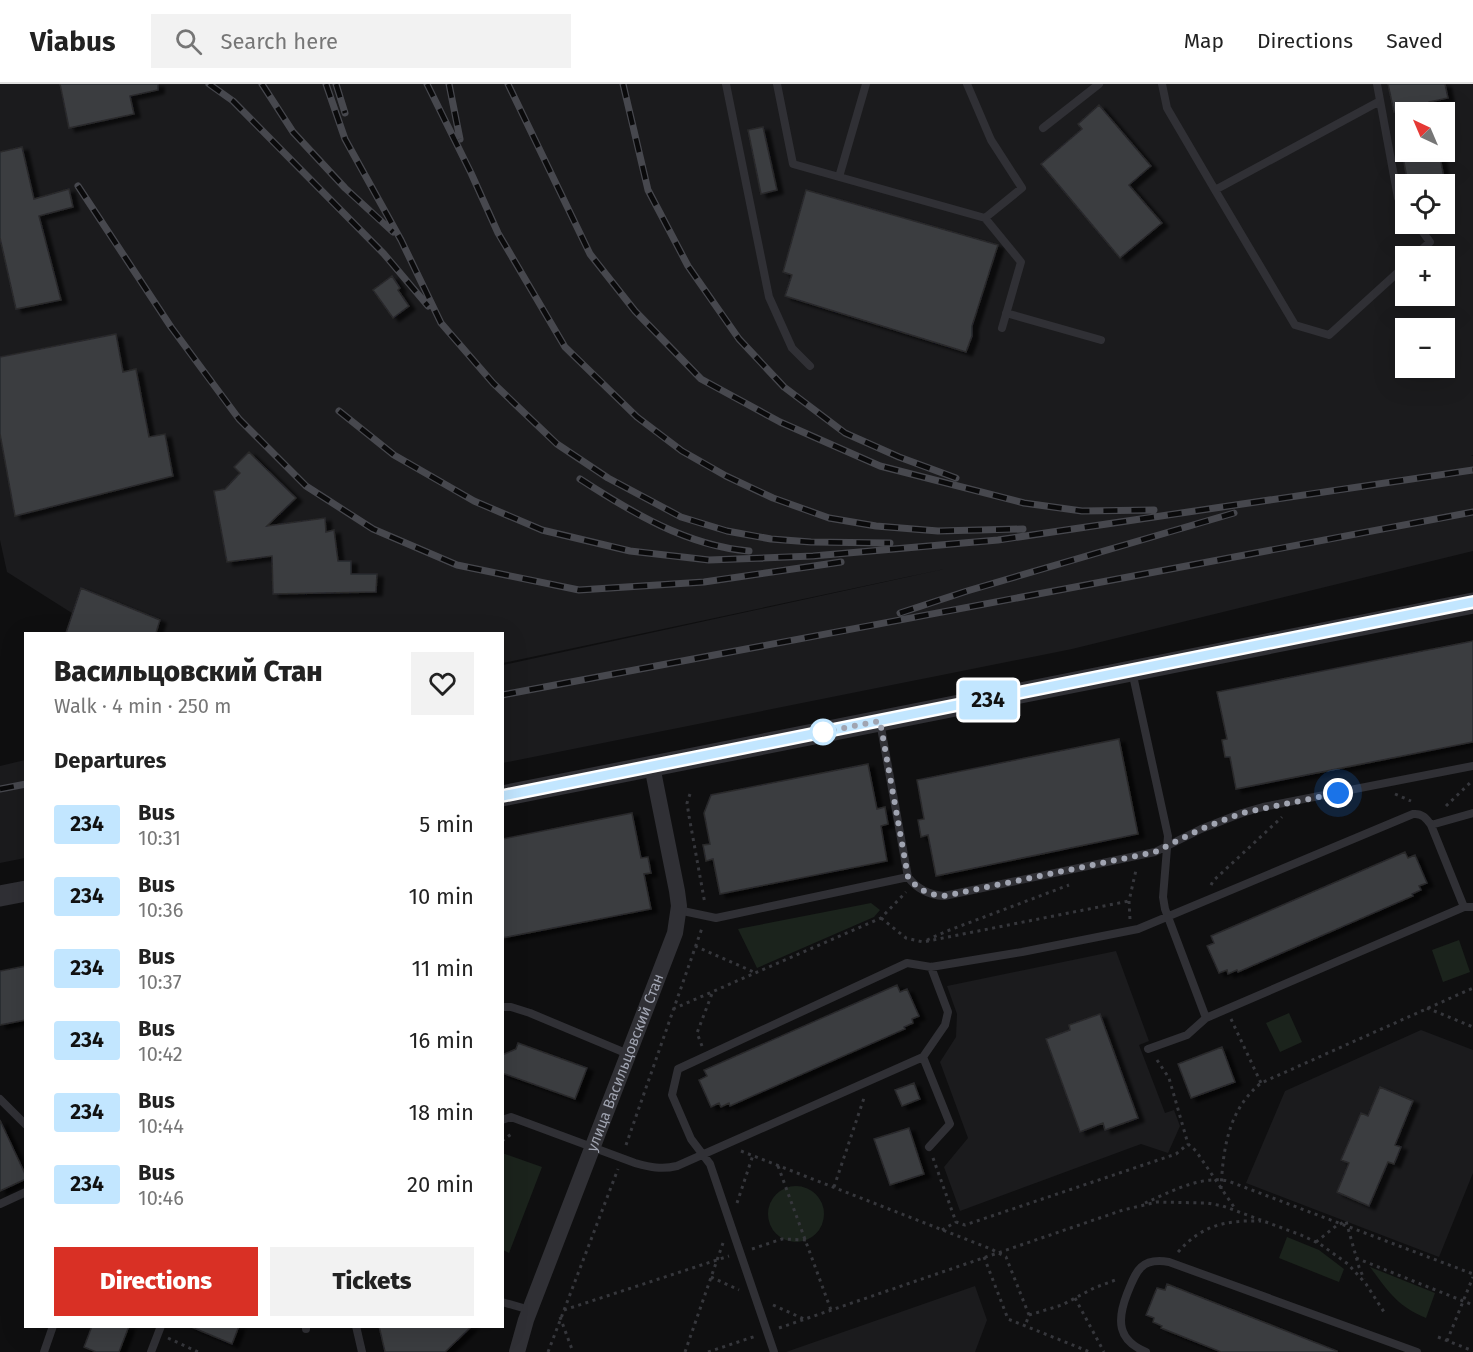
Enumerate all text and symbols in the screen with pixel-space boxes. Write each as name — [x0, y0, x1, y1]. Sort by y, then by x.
search box — [151, 14, 571, 68]
text: Viabus — [30, 25, 115, 58]
icon: search — [172, 25, 205, 58]
text: Search here — [220, 28, 338, 55]
text: Map — [1184, 28, 1224, 54]
text: Directions — [1257, 28, 1353, 54]
text: Saved — [1386, 28, 1443, 54]
north arrow — [1395, 102, 1455, 162]
map controls — [1395, 102, 1455, 378]
button: locate — [1395, 174, 1455, 234]
button: + — [1395, 246, 1455, 306]
button: − — [1395, 318, 1455, 378]
button: heart — [411, 652, 474, 715]
text: Васильцовский Стан — [54, 655, 323, 688]
line badge: 234 — [954, 680, 1022, 720]
text: 234 — [971, 687, 1005, 713]
text: Walk · 4 min · 250 m — [54, 694, 231, 718]
unlabelled marker — [810, 719, 836, 745]
text: Departures — [54, 747, 166, 774]
your location — [1323, 778, 1353, 808]
text: Bus — [138, 799, 175, 826]
text: 234 — [70, 811, 104, 837]
text: 5 min — [419, 811, 474, 838]
text: 10:31 — [138, 826, 181, 850]
text: Bus — [138, 871, 175, 898]
text: 234 — [70, 883, 104, 909]
text: 10 min — [408, 883, 474, 910]
text: 10:36 — [138, 898, 183, 922]
text: Bus — [138, 943, 175, 970]
text: 234 — [70, 955, 104, 981]
text: 11 min — [411, 955, 474, 982]
text: 10:37 — [138, 970, 182, 994]
street label: улица Васильцовский Стан — [583, 971, 668, 1154]
text: Bus — [138, 1015, 175, 1042]
text: 234 — [70, 1027, 104, 1053]
text: 16 min — [409, 1027, 474, 1054]
text: 10:42 — [138, 1042, 183, 1066]
text: Bus — [138, 1087, 175, 1114]
text: 234 — [70, 1099, 104, 1125]
text: 18 min — [409, 1099, 474, 1126]
text: 10:44 — [138, 1114, 184, 1138]
text: Bus — [138, 1159, 175, 1186]
text: 234 — [70, 1171, 104, 1197]
text: 20 min — [407, 1171, 474, 1198]
text: 10:46 — [138, 1186, 184, 1210]
button: Directions — [54, 1247, 258, 1316]
button: Tickets — [270, 1247, 474, 1316]

